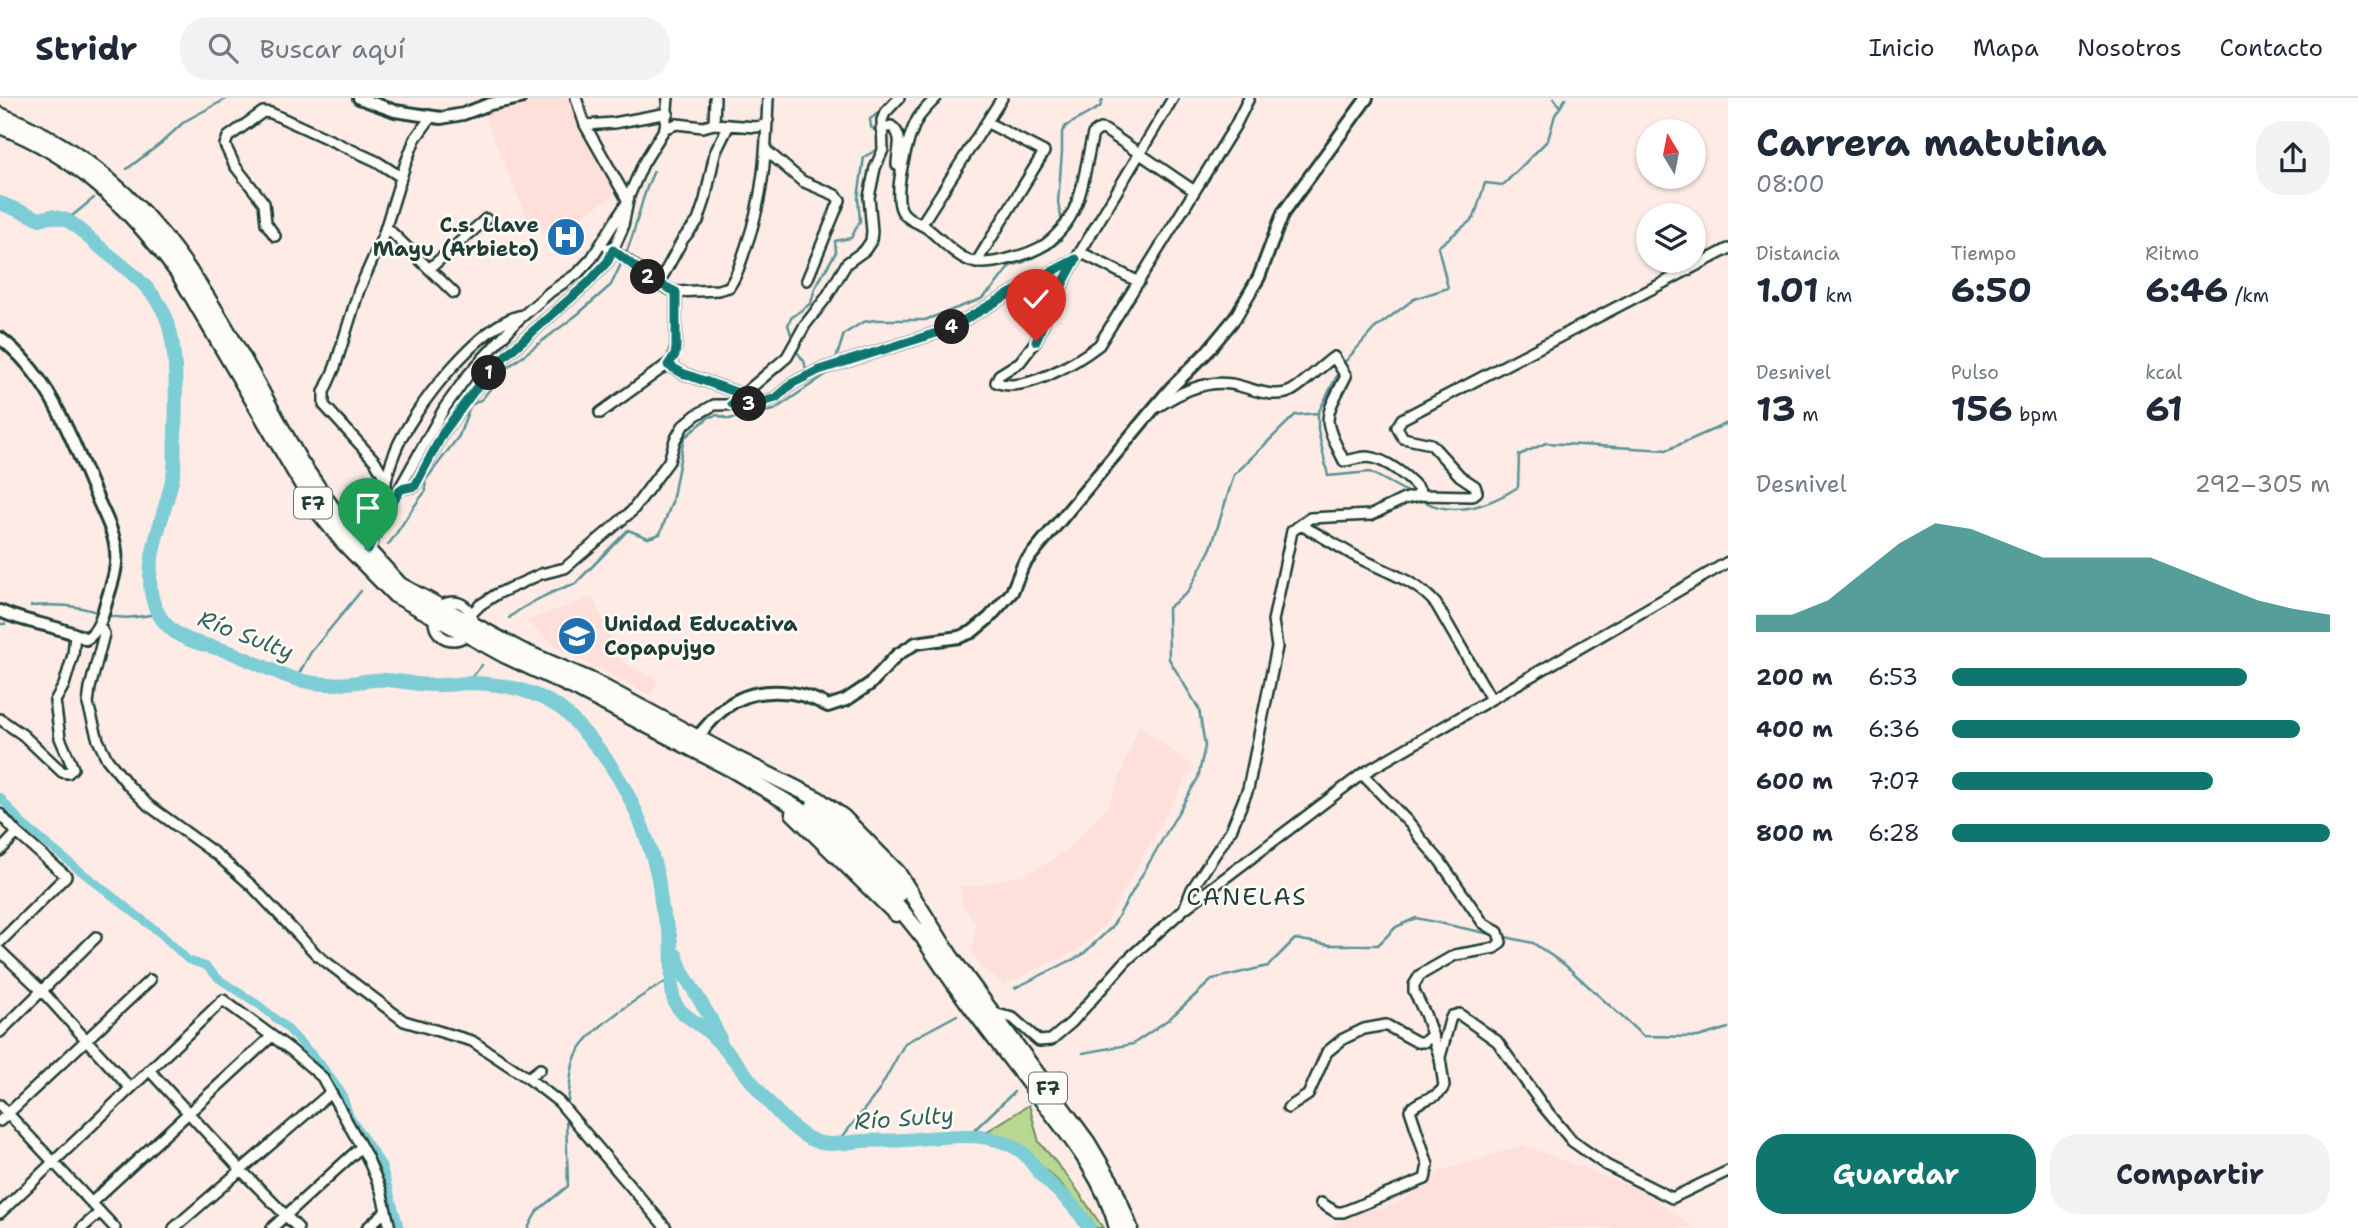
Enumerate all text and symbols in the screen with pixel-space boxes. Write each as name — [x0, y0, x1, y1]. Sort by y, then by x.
search box — [180, 17, 670, 80]
text: Stridr — [35, 26, 138, 71]
icon: search — [204, 29, 242, 67]
text: Buscar aquí — [260, 31, 405, 66]
text: Inicio — [1869, 32, 1935, 64]
text: Mapa — [1973, 32, 2039, 64]
text: Nosotros — [2077, 32, 2182, 64]
text: Contacto — [2220, 32, 2323, 64]
text: Carrera matutina — [1756, 117, 2107, 168]
north arrow — [1636, 119, 1706, 189]
map controls — [1636, 119, 1706, 273]
button: share — [2256, 121, 2330, 195]
text: 08:00 — [1756, 169, 1825, 199]
button: layers — [1636, 203, 1706, 273]
place label: C.s. Llave Mayu (Arbieto) — [373, 211, 539, 263]
hospital icon: C.s. Llave Mayu (Arbieto) — [545, 216, 587, 258]
text: Distancia — [1756, 241, 1840, 266]
text: Tiempo — [1951, 241, 2016, 266]
text: Ritmo — [2145, 241, 2199, 266]
pin: 2 — [630, 260, 666, 294]
text: 2 — [641, 264, 654, 289]
text: 1.01 — [1756, 266, 1819, 313]
text: 6:50 — [1951, 266, 2032, 313]
text: 6:46 — [2145, 266, 2229, 313]
pin — [1006, 269, 1066, 341]
icon: check — [1017, 280, 1055, 318]
text: km — [1819, 283, 1852, 308]
text: /km — [2229, 283, 2269, 308]
pin: 4 — [934, 310, 970, 344]
text: 4 — [945, 314, 958, 339]
pin: 1 — [472, 356, 506, 390]
text: 1 — [484, 360, 493, 385]
text: Desnivel — [1756, 360, 1831, 385]
text: Pulso — [1951, 360, 1999, 385]
text: kcal — [2145, 360, 2182, 385]
text: 13 — [1756, 385, 1796, 432]
text: 156 — [1951, 385, 2013, 432]
text: 61 — [2145, 385, 2183, 432]
pin: 3 — [732, 386, 766, 422]
text: 3 — [742, 391, 755, 416]
text: m — [1796, 402, 1819, 427]
text: bpm — [2013, 402, 2058, 427]
text: Desnivel — [1756, 469, 1847, 499]
text: 292–305 m — [2195, 469, 2330, 499]
pin — [338, 478, 398, 550]
road number: F7 — [294, 488, 332, 518]
icon: arrive — [349, 489, 387, 527]
water label: Río Sulty — [194, 603, 298, 667]
place label: Unidad Educativa Copapujyo — [604, 610, 798, 662]
school or university icon: Unidad Educativa Copapujyo — [556, 615, 598, 657]
text: 200 m — [1756, 662, 1833, 692]
text: 6:53 — [1868, 662, 1918, 692]
text: 400 m — [1756, 714, 1833, 744]
text: 6:36 — [1868, 714, 1920, 744]
text: 600 m — [1756, 766, 1833, 796]
text: 7:07 — [1868, 766, 1920, 796]
text: 800 m — [1756, 818, 1833, 848]
text: 6:28 — [1868, 818, 1920, 848]
district label: CANELAS — [1186, 881, 1308, 913]
road number: F7 — [1029, 1072, 1067, 1104]
water label: Río Sulty — [853, 1100, 955, 1136]
button: Guardar — [1756, 1134, 2036, 1214]
button: Compartir — [2050, 1134, 2330, 1214]

